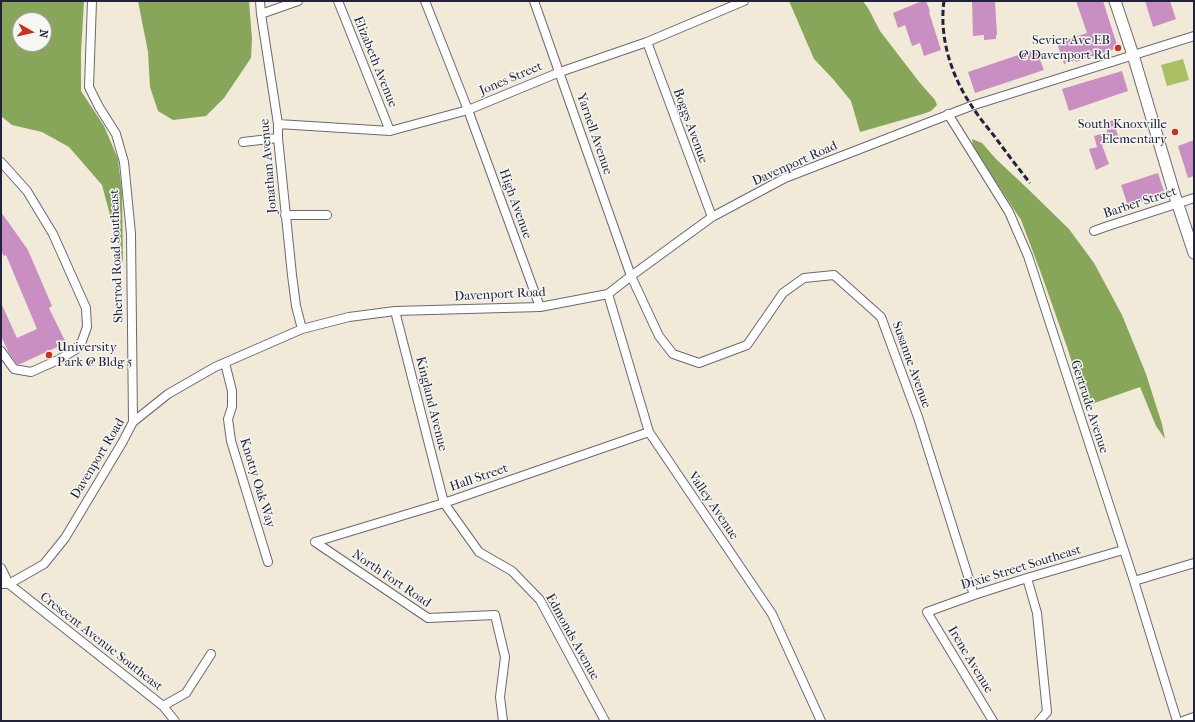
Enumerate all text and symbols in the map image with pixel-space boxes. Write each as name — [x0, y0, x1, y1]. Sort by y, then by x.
north arrow — [12, 12, 52, 52]
street label: Elizabeth Avenue — [350, 14, 400, 110]
text: N — [36, 29, 50, 39]
place label: Sevier Ave EB @ Davenport Rd — [1019, 33, 1110, 64]
marker: Sevier Ave EB @ Davenport Rd — [1113, 43, 1123, 53]
street label: Jones Street — [477, 59, 545, 99]
street label: Boggs Avenue — [669, 86, 711, 166]
street label: Yarnell Avenue — [573, 91, 615, 177]
place label: South Knoxville Elementary — [1078, 117, 1167, 148]
street label: Jonathan Avenue — [257, 118, 281, 214]
marker: South Knoxville Elementary — [1170, 127, 1180, 137]
street label: Davenport Road — [750, 138, 840, 190]
street label: High Avenue — [495, 167, 535, 241]
street label: Barber Street — [1102, 184, 1178, 222]
street label: Sherrod Road Southeast — [107, 189, 127, 323]
street label: Davenport Road — [454, 285, 546, 305]
street label: Susanne Avenue — [888, 320, 934, 410]
place label: University Park @ Bldg 5 — [57, 340, 132, 371]
marker: University Park @ Bldg 5 — [44, 350, 54, 360]
street label: Kingland Avenue — [412, 355, 450, 453]
street label: Gertrude Avenue — [1067, 358, 1111, 456]
street label: Davenport Road — [68, 416, 128, 502]
street label: Knotty Oak Way — [236, 436, 278, 530]
street label: Hall Street — [448, 461, 510, 495]
street label: Valley Avenue — [685, 469, 741, 543]
street label: Dixie Street Southeast — [959, 542, 1083, 594]
street label: North Fort Road — [349, 547, 433, 611]
street label: Crescent Avenue Southeast — [37, 589, 165, 695]
street label: Edmonds Avenue — [542, 591, 602, 683]
street label: Irene Avenue — [944, 624, 996, 696]

